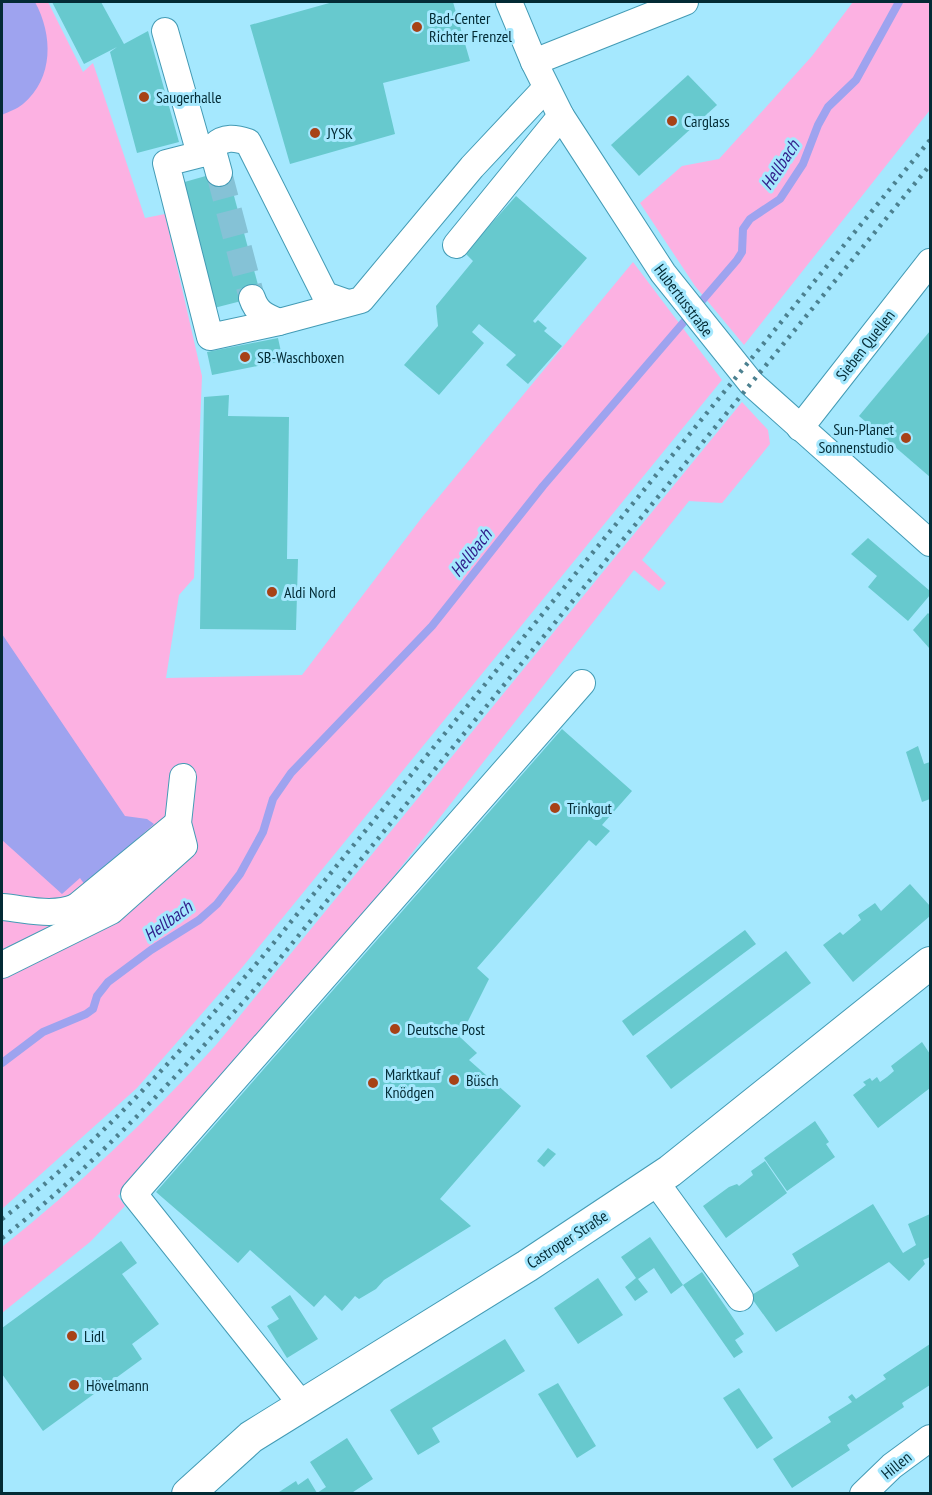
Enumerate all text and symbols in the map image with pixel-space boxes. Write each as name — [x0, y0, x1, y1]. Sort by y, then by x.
place label: Bad-Center Richter Frenzel — [429, 8, 512, 46]
marker: Bad-Center Richter Frenzel — [410, 20, 424, 34]
place label: Saugerhalle — [156, 87, 222, 107]
marker: Saugerhalle — [137, 90, 151, 104]
place label: Carglass — [684, 111, 730, 131]
marker: Carglass — [665, 114, 679, 128]
place label: JYSK — [326, 123, 353, 143]
marker: JYSK — [308, 126, 322, 140]
water label: Hellbach — [755, 135, 805, 194]
street label: Hubertusstraße — [650, 260, 718, 340]
street label: Sieben Quellen — [831, 306, 899, 384]
place label: SB-Waschboxen — [257, 347, 344, 367]
marker: SB-Waschboxen — [238, 350, 252, 364]
place label: Sun-Planet Sonnenstudio — [818, 419, 895, 457]
marker: Sun-Planet Sonnenstudio — [899, 431, 913, 445]
water label: Hellbach — [445, 523, 497, 581]
place label: Aldi Nord — [284, 582, 336, 602]
marker: Aldi Nord — [265, 585, 279, 599]
place label: Trinkgut — [567, 798, 613, 818]
marker: Trinkgut — [548, 801, 562, 815]
water label: Hellbach — [139, 895, 198, 946]
place label: Deutsche Post — [407, 1019, 486, 1039]
marker: Deutsche Post — [388, 1022, 402, 1036]
place label: Marktkauf Knödgen — [385, 1064, 441, 1102]
place label: Büsch — [466, 1070, 499, 1090]
marker: Büsch — [447, 1073, 461, 1087]
marker: Marktkauf Knödgen — [366, 1076, 380, 1090]
street label: Castroper Straße — [523, 1205, 611, 1273]
place label: Lidl — [84, 1326, 105, 1346]
marker: Lidl — [65, 1329, 79, 1343]
place label: Hövelmann — [86, 1375, 149, 1395]
marker: Hövelmann — [67, 1378, 81, 1392]
street label: Hillen — [877, 1447, 915, 1483]

